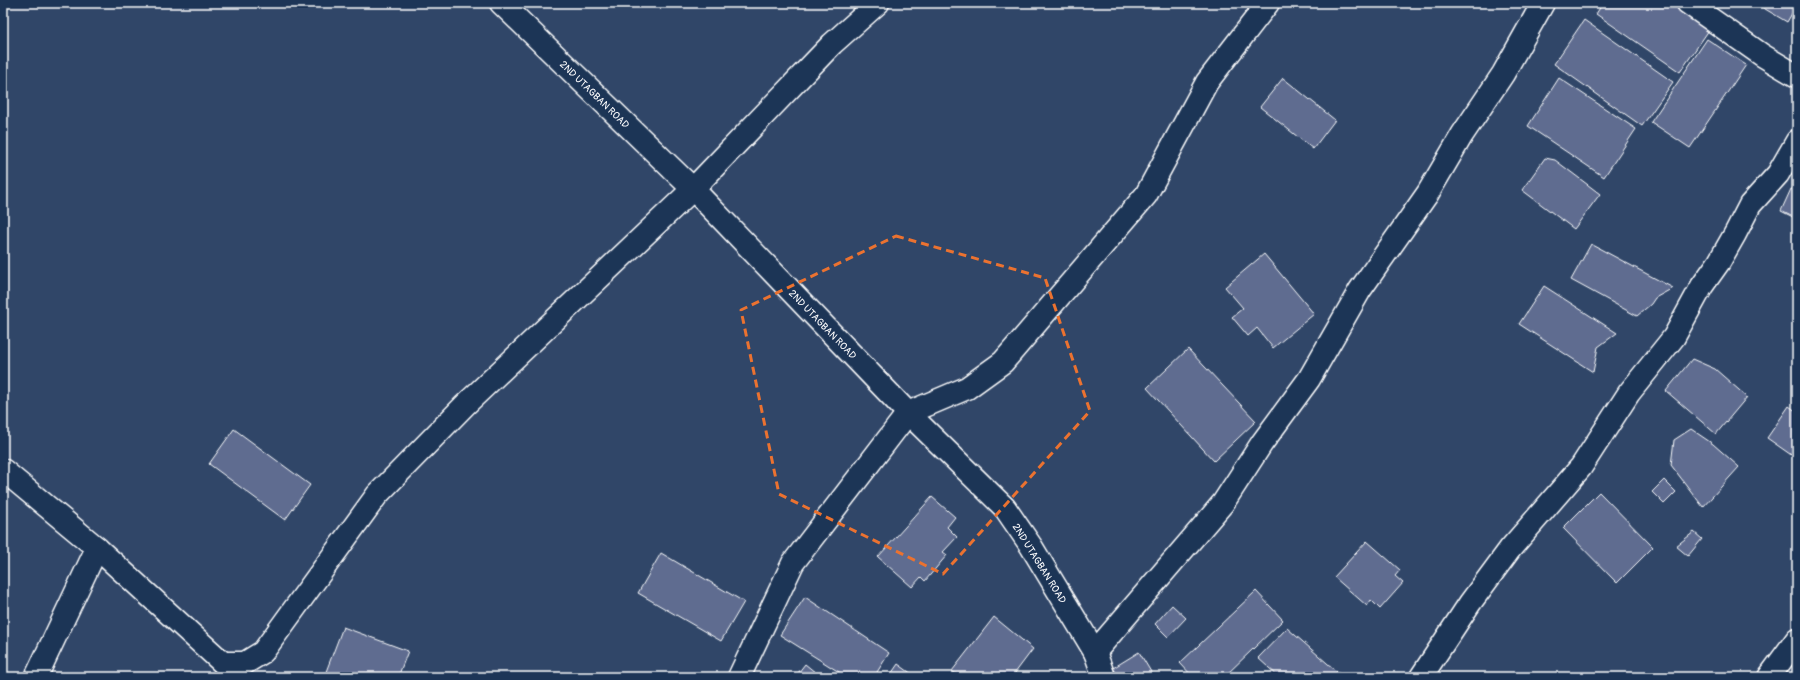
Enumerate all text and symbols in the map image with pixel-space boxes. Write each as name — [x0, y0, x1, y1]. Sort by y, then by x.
street label: 2ND UTAGBAN ROAD — [557, 59, 631, 131]
street label: 2ND UTAGBAN ROAD — [786, 288, 858, 362]
street label: 2ND UTAGBAN ROAD — [1010, 521, 1069, 606]

